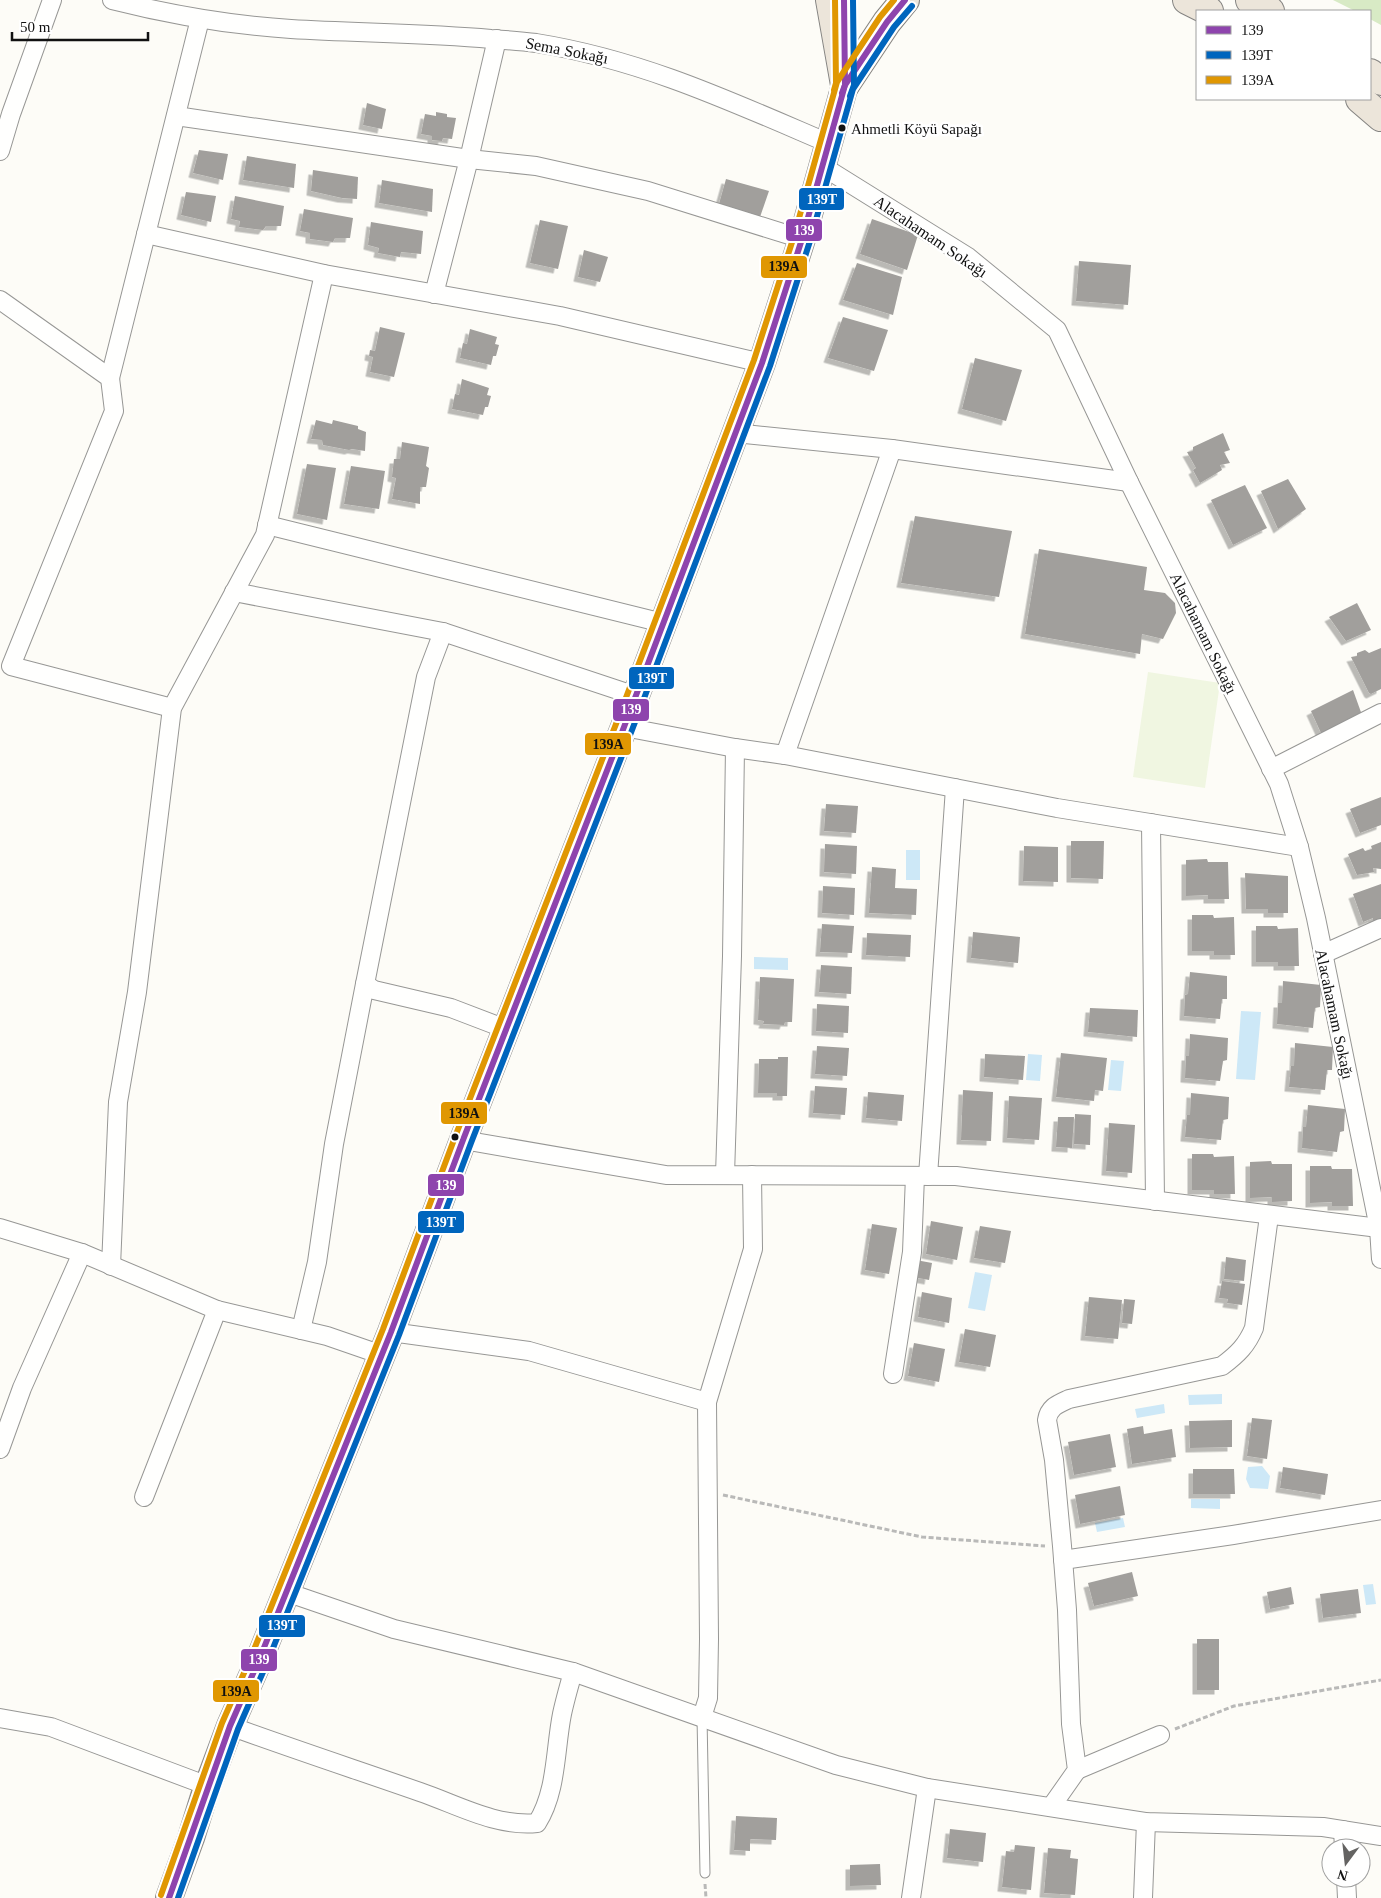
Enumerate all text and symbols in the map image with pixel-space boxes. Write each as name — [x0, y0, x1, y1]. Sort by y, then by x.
scale bar — [12, 10, 149, 42]
legend — [1196, 10, 1371, 100]
text: 50 m — [20, 19, 51, 35]
text: 139 — [1241, 22, 1264, 38]
street label: Sema Sokağı — [524, 34, 610, 68]
text: 139T — [1241, 47, 1273, 63]
text: 139A — [1241, 72, 1275, 88]
place label: Ahmetli Köyü Sapağı — [851, 121, 982, 137]
marker: Ahmetli Köyü Sapağı — [837, 123, 847, 133]
line badge: 139T — [798, 187, 845, 211]
text: 139T — [807, 192, 838, 207]
street label: Alacahamam Sokağı — [870, 192, 991, 282]
line badge: 139 — [785, 218, 823, 242]
text: 139 — [794, 223, 815, 238]
line badge: 139A — [760, 255, 808, 279]
text: 139A — [768, 259, 800, 274]
street label: Alacahamam Sokağı — [1166, 570, 1241, 698]
line badge: 139T — [628, 666, 675, 690]
text: 139T — [637, 671, 668, 686]
line badge: 139 — [612, 698, 650, 722]
text: 139 — [621, 702, 642, 717]
line badge: 139A — [584, 732, 632, 756]
text: 139A — [592, 737, 624, 752]
street label: Alacahamam Sokağı — [1311, 947, 1357, 1082]
line badge: 139A — [440, 1101, 488, 1125]
text: 139A — [448, 1106, 480, 1121]
unlabelled marker — [450, 1132, 460, 1142]
line badge: 139 — [427, 1173, 465, 1197]
text: 139 — [436, 1178, 457, 1193]
line badge: 139T — [417, 1210, 465, 1234]
text: 139T — [426, 1215, 457, 1230]
line badge: 139T — [258, 1614, 306, 1638]
text: 139T — [267, 1618, 298, 1633]
line badge: 139 — [240, 1648, 278, 1672]
text: 139 — [249, 1652, 270, 1667]
line badge: 139A — [212, 1679, 260, 1703]
text: 139A — [220, 1684, 252, 1699]
north arrow — [1321, 1838, 1371, 1888]
text: N — [1336, 1867, 1350, 1884]

